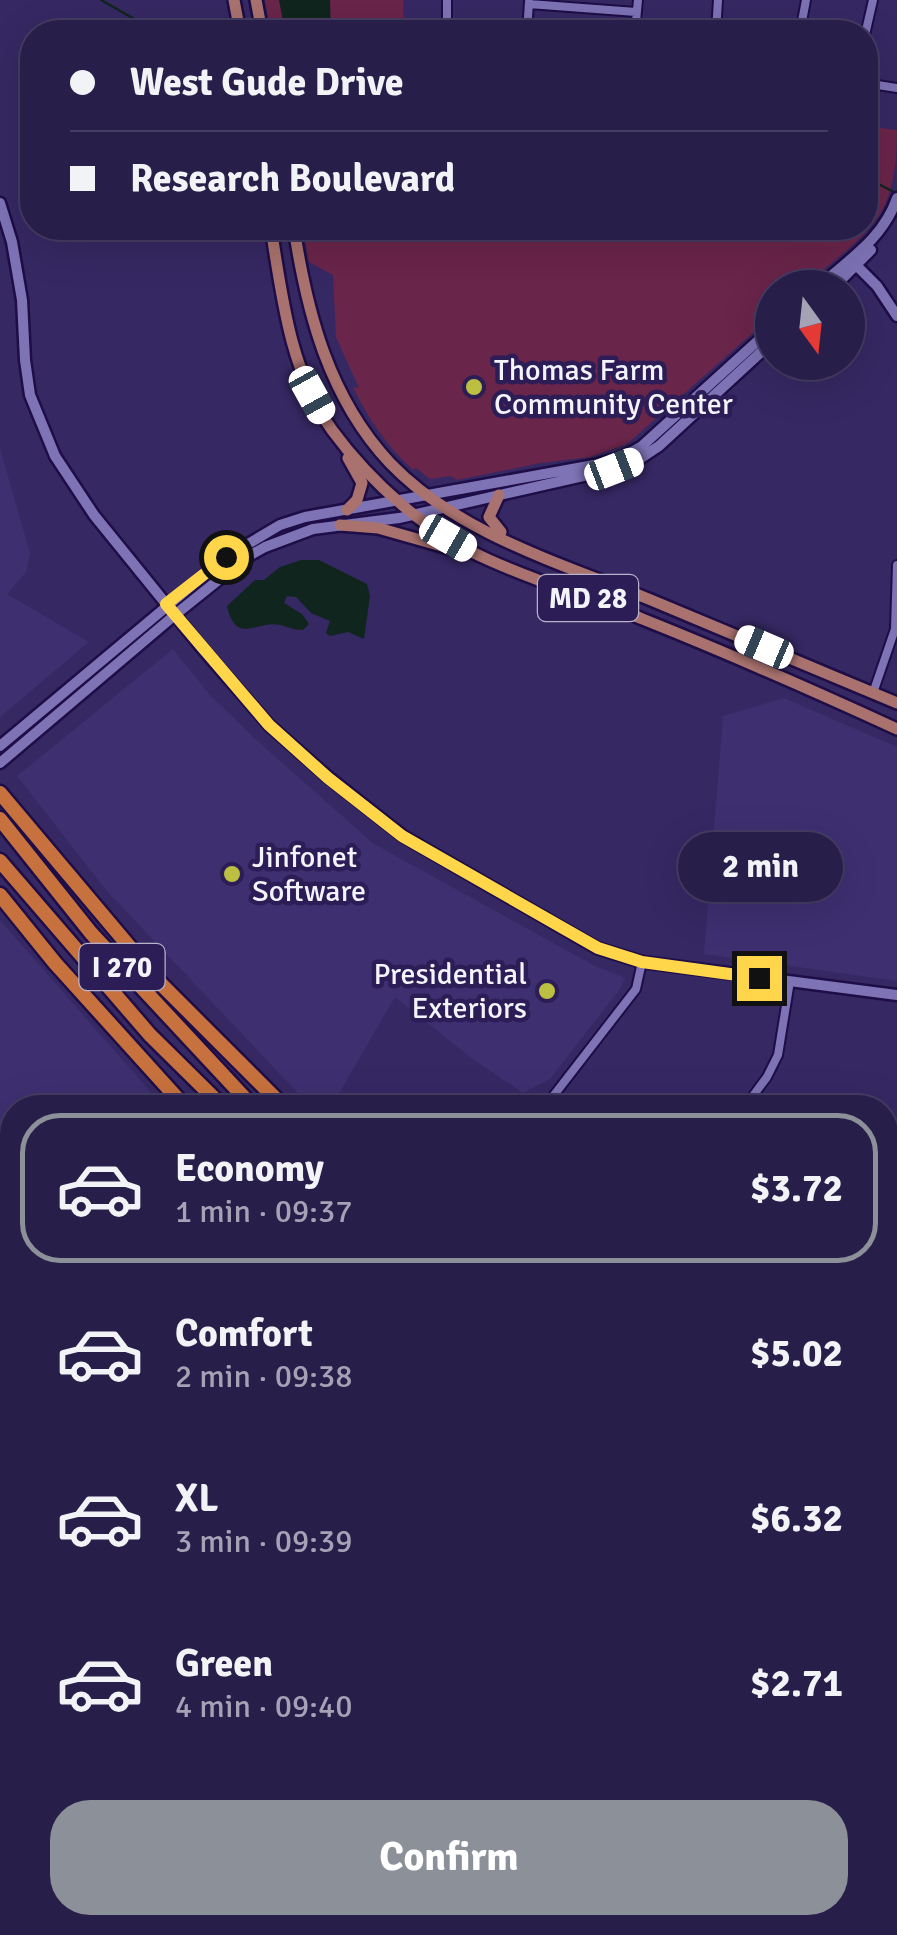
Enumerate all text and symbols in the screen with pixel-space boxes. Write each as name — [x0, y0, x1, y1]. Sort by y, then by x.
text: West Gude Drive — [130, 59, 404, 106]
text: Research Boulevard — [130, 155, 455, 202]
north arrow — [755, 270, 865, 380]
map controls — [755, 270, 865, 380]
place label: Thomas Farm Community Center — [494, 352, 733, 423]
car — [284, 361, 340, 429]
marker: Thomas Farm Community Center — [463, 376, 485, 398]
car — [581, 444, 647, 494]
car — [415, 510, 481, 566]
route start — [204, 535, 249, 580]
road number: MD 28 — [538, 575, 638, 621]
car — [731, 621, 797, 673]
callout: 2 min — [676, 833, 842, 903]
place label: Jinfonet Software — [252, 839, 366, 910]
text: 2 min — [722, 847, 799, 886]
marker: Jinfonet Software — [221, 863, 243, 885]
road number: I 270 — [80, 944, 164, 990]
place label: Presidential Exteriors — [373, 956, 527, 1027]
route end — [737, 956, 782, 1001]
marker: Presidential Exteriors — [536, 980, 558, 1002]
icon: car — [55, 1143, 145, 1233]
text: Economy — [175, 1145, 324, 1192]
text: $3.72 — [750, 1165, 843, 1212]
text: 1 min · 09:37 — [175, 1192, 353, 1231]
icon: car — [55, 1308, 145, 1398]
text: Comfort — [175, 1310, 313, 1357]
text: $5.02 — [750, 1330, 843, 1377]
text: 2 min · 09:38 — [175, 1357, 353, 1396]
icon: car — [55, 1473, 145, 1563]
text: XL — [175, 1475, 218, 1522]
text: $6.32 — [750, 1495, 843, 1542]
text: 3 min · 09:39 — [175, 1522, 353, 1561]
icon: car — [55, 1638, 145, 1728]
text: Green — [175, 1640, 273, 1687]
text: $2.71 — [750, 1660, 843, 1707]
text: 4 min · 09:40 — [175, 1687, 353, 1726]
button: Confirm — [50, 1800, 848, 1915]

